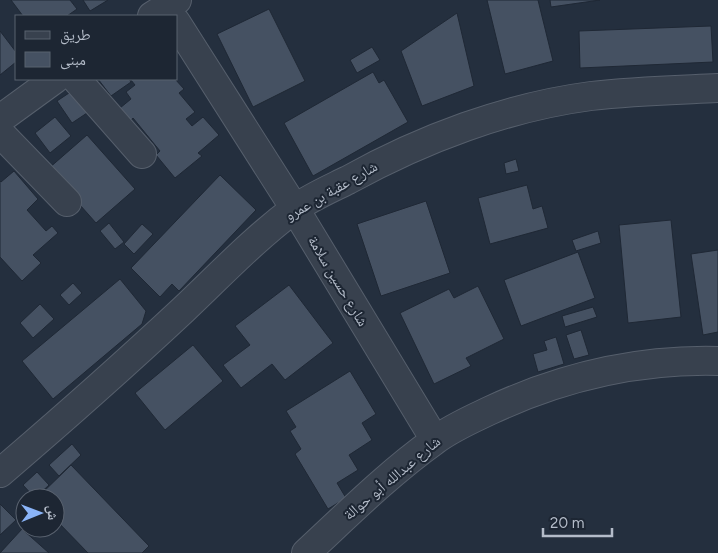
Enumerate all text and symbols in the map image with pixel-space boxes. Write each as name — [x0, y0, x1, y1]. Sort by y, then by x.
legend — [15, 15, 178, 80]
text: طريق — [60, 26, 91, 45]
text: مبنى — [60, 51, 86, 70]
street label: شارع عقبة بن عمرو — [282, 157, 381, 226]
street label: شارع حسين سلامة — [303, 233, 372, 330]
street label: شارع عبدالله أبو حوالة — [340, 432, 445, 524]
north arrow — [15, 488, 65, 538]
text: ش — [44, 505, 61, 520]
scale bar — [543, 506, 612, 538]
text: 20 m — [550, 514, 584, 532]

